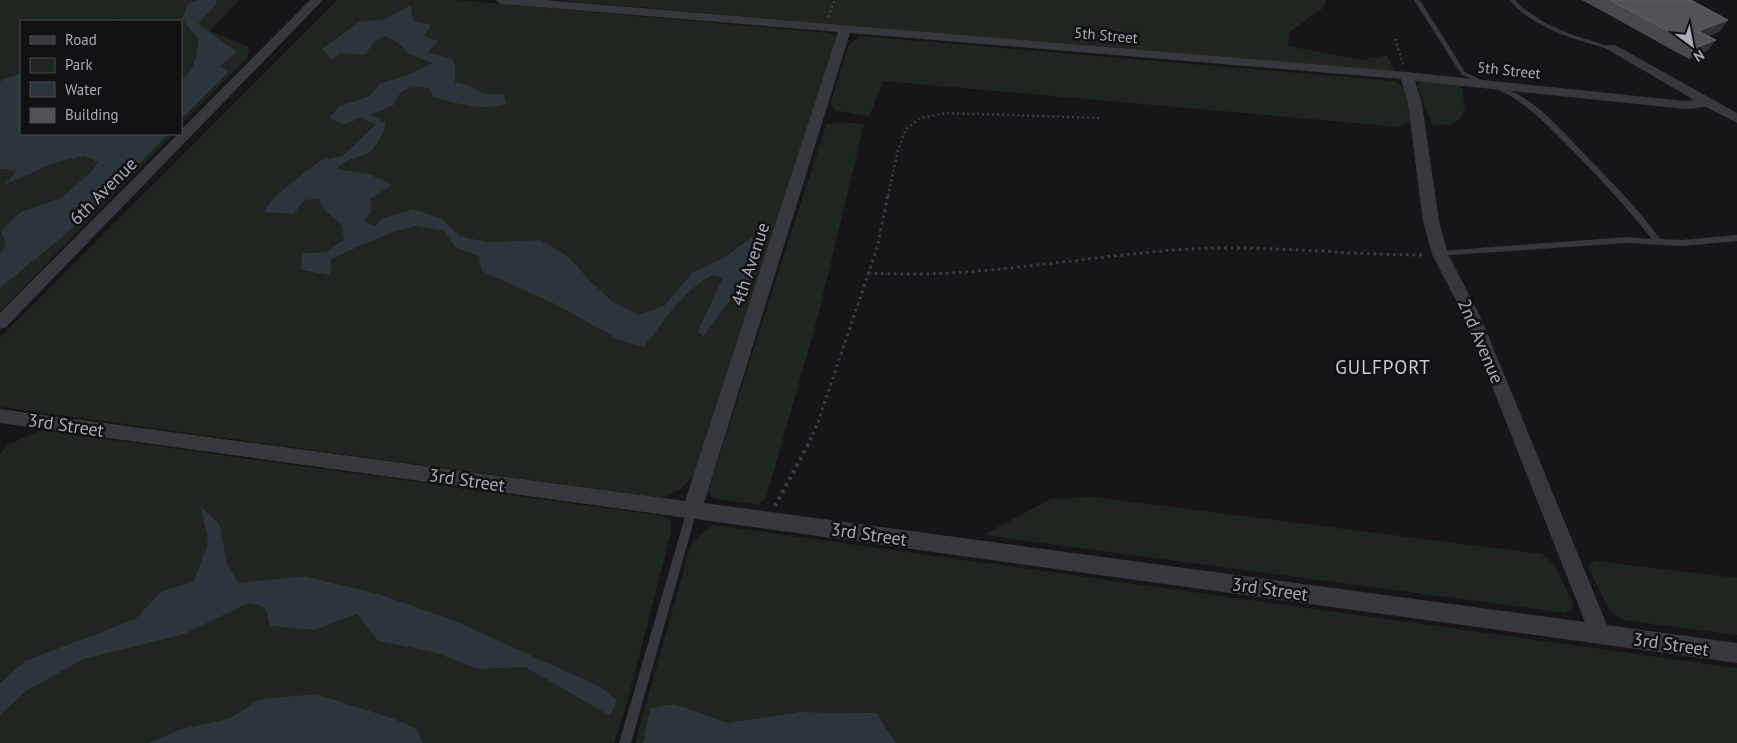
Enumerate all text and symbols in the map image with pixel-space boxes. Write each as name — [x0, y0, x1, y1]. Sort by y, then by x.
legend — [20, 20, 182, 135]
north arrow — [1667, 20, 1717, 70]
street label: 5th Street — [1073, 23, 1139, 47]
text: Road — [65, 30, 97, 49]
text: N — [1690, 46, 1708, 66]
text: Park — [65, 55, 93, 74]
street label: 5th Street — [1476, 57, 1542, 83]
text: Water — [65, 80, 102, 99]
text: Building — [65, 105, 119, 124]
street label: 6th Avenue — [64, 152, 142, 230]
street label: 4th Avenue — [726, 219, 774, 309]
street label: 2nd Avenue — [1453, 295, 1509, 387]
district label: GULFPORT — [1335, 355, 1431, 379]
street label: 3rd Street — [27, 408, 105, 442]
street label: 3rd Street — [428, 463, 506, 497]
street label: 3rd Street — [830, 517, 908, 551]
street label: 3rd Street — [1231, 572, 1309, 606]
street label: 3rd Street — [1632, 627, 1710, 661]

